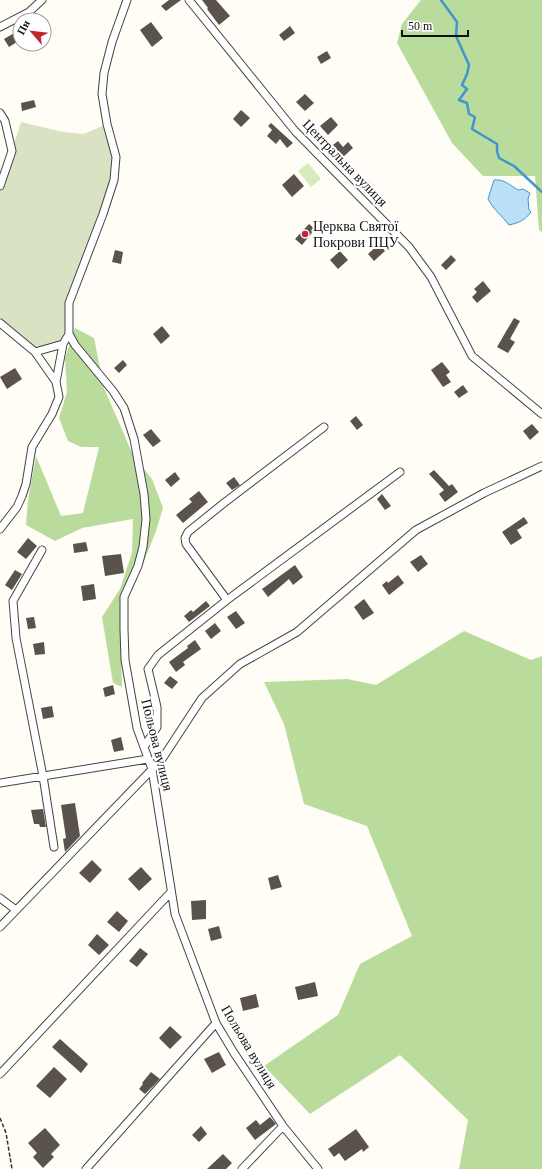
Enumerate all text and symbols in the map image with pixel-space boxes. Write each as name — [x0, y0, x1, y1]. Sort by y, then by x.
north arrow — [12, 12, 52, 52]
scale bar — [402, 12, 468, 38]
text: Пн — [14, 17, 32, 37]
text: 50 m — [408, 19, 433, 33]
street label: Центральна вулиця — [300, 116, 391, 210]
place label: Церква Святої Покрови ПЦУ — [313, 219, 399, 250]
marker: Церква Святої Покрови ПЦУ — [300, 229, 310, 239]
street label: Польова вулиця — [138, 697, 176, 793]
street label: Польова вулиця — [218, 1003, 280, 1092]

